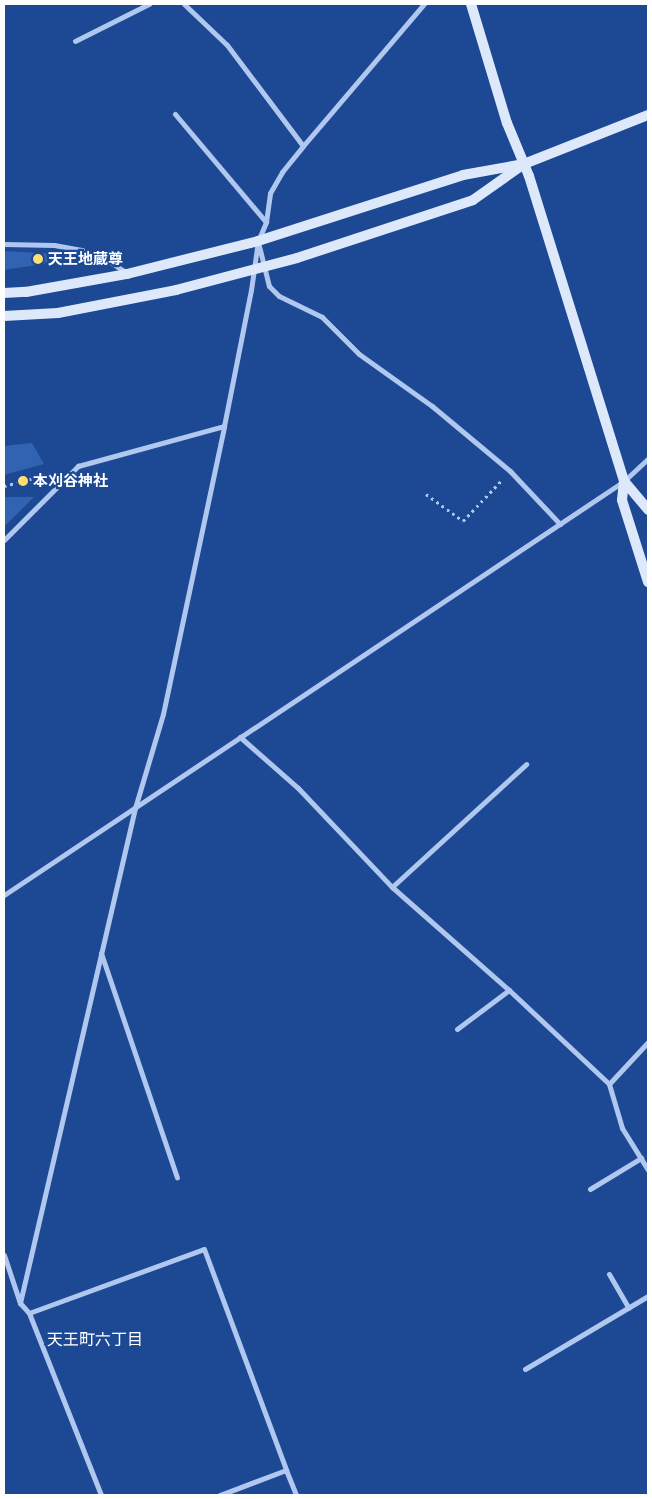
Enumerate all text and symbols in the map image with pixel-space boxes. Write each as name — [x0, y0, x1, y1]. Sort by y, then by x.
place label: 天王地蔵尊 — [48, 250, 123, 268]
marker: 天王地蔵尊 — [32, 253, 44, 265]
place label: 本刈谷神社 — [33, 472, 108, 490]
marker: 本刈谷神社 — [17, 475, 29, 487]
district label: 天王町六丁目 — [47, 1330, 143, 1350]

